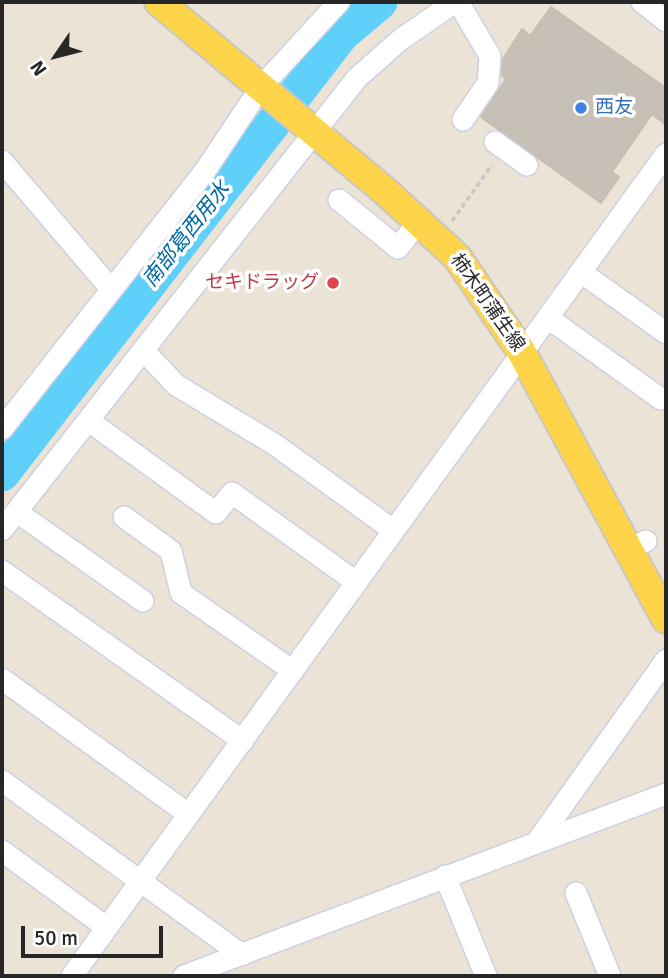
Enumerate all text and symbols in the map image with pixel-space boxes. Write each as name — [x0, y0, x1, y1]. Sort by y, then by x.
north arrow — [21, 21, 91, 91]
text: N — [25, 56, 52, 80]
place label: 西友 — [595, 97, 633, 119]
marker: 西友 — [573, 100, 589, 116]
water label: 南部葛西用水 — [138, 178, 236, 292]
street label: 柿木町蒲生線 — [445, 250, 529, 356]
place label: セキドラッグ — [205, 272, 319, 294]
marker: セキドラッグ — [325, 275, 341, 291]
scale bar — [24, 912, 166, 956]
text: 50 m — [34, 925, 78, 951]

